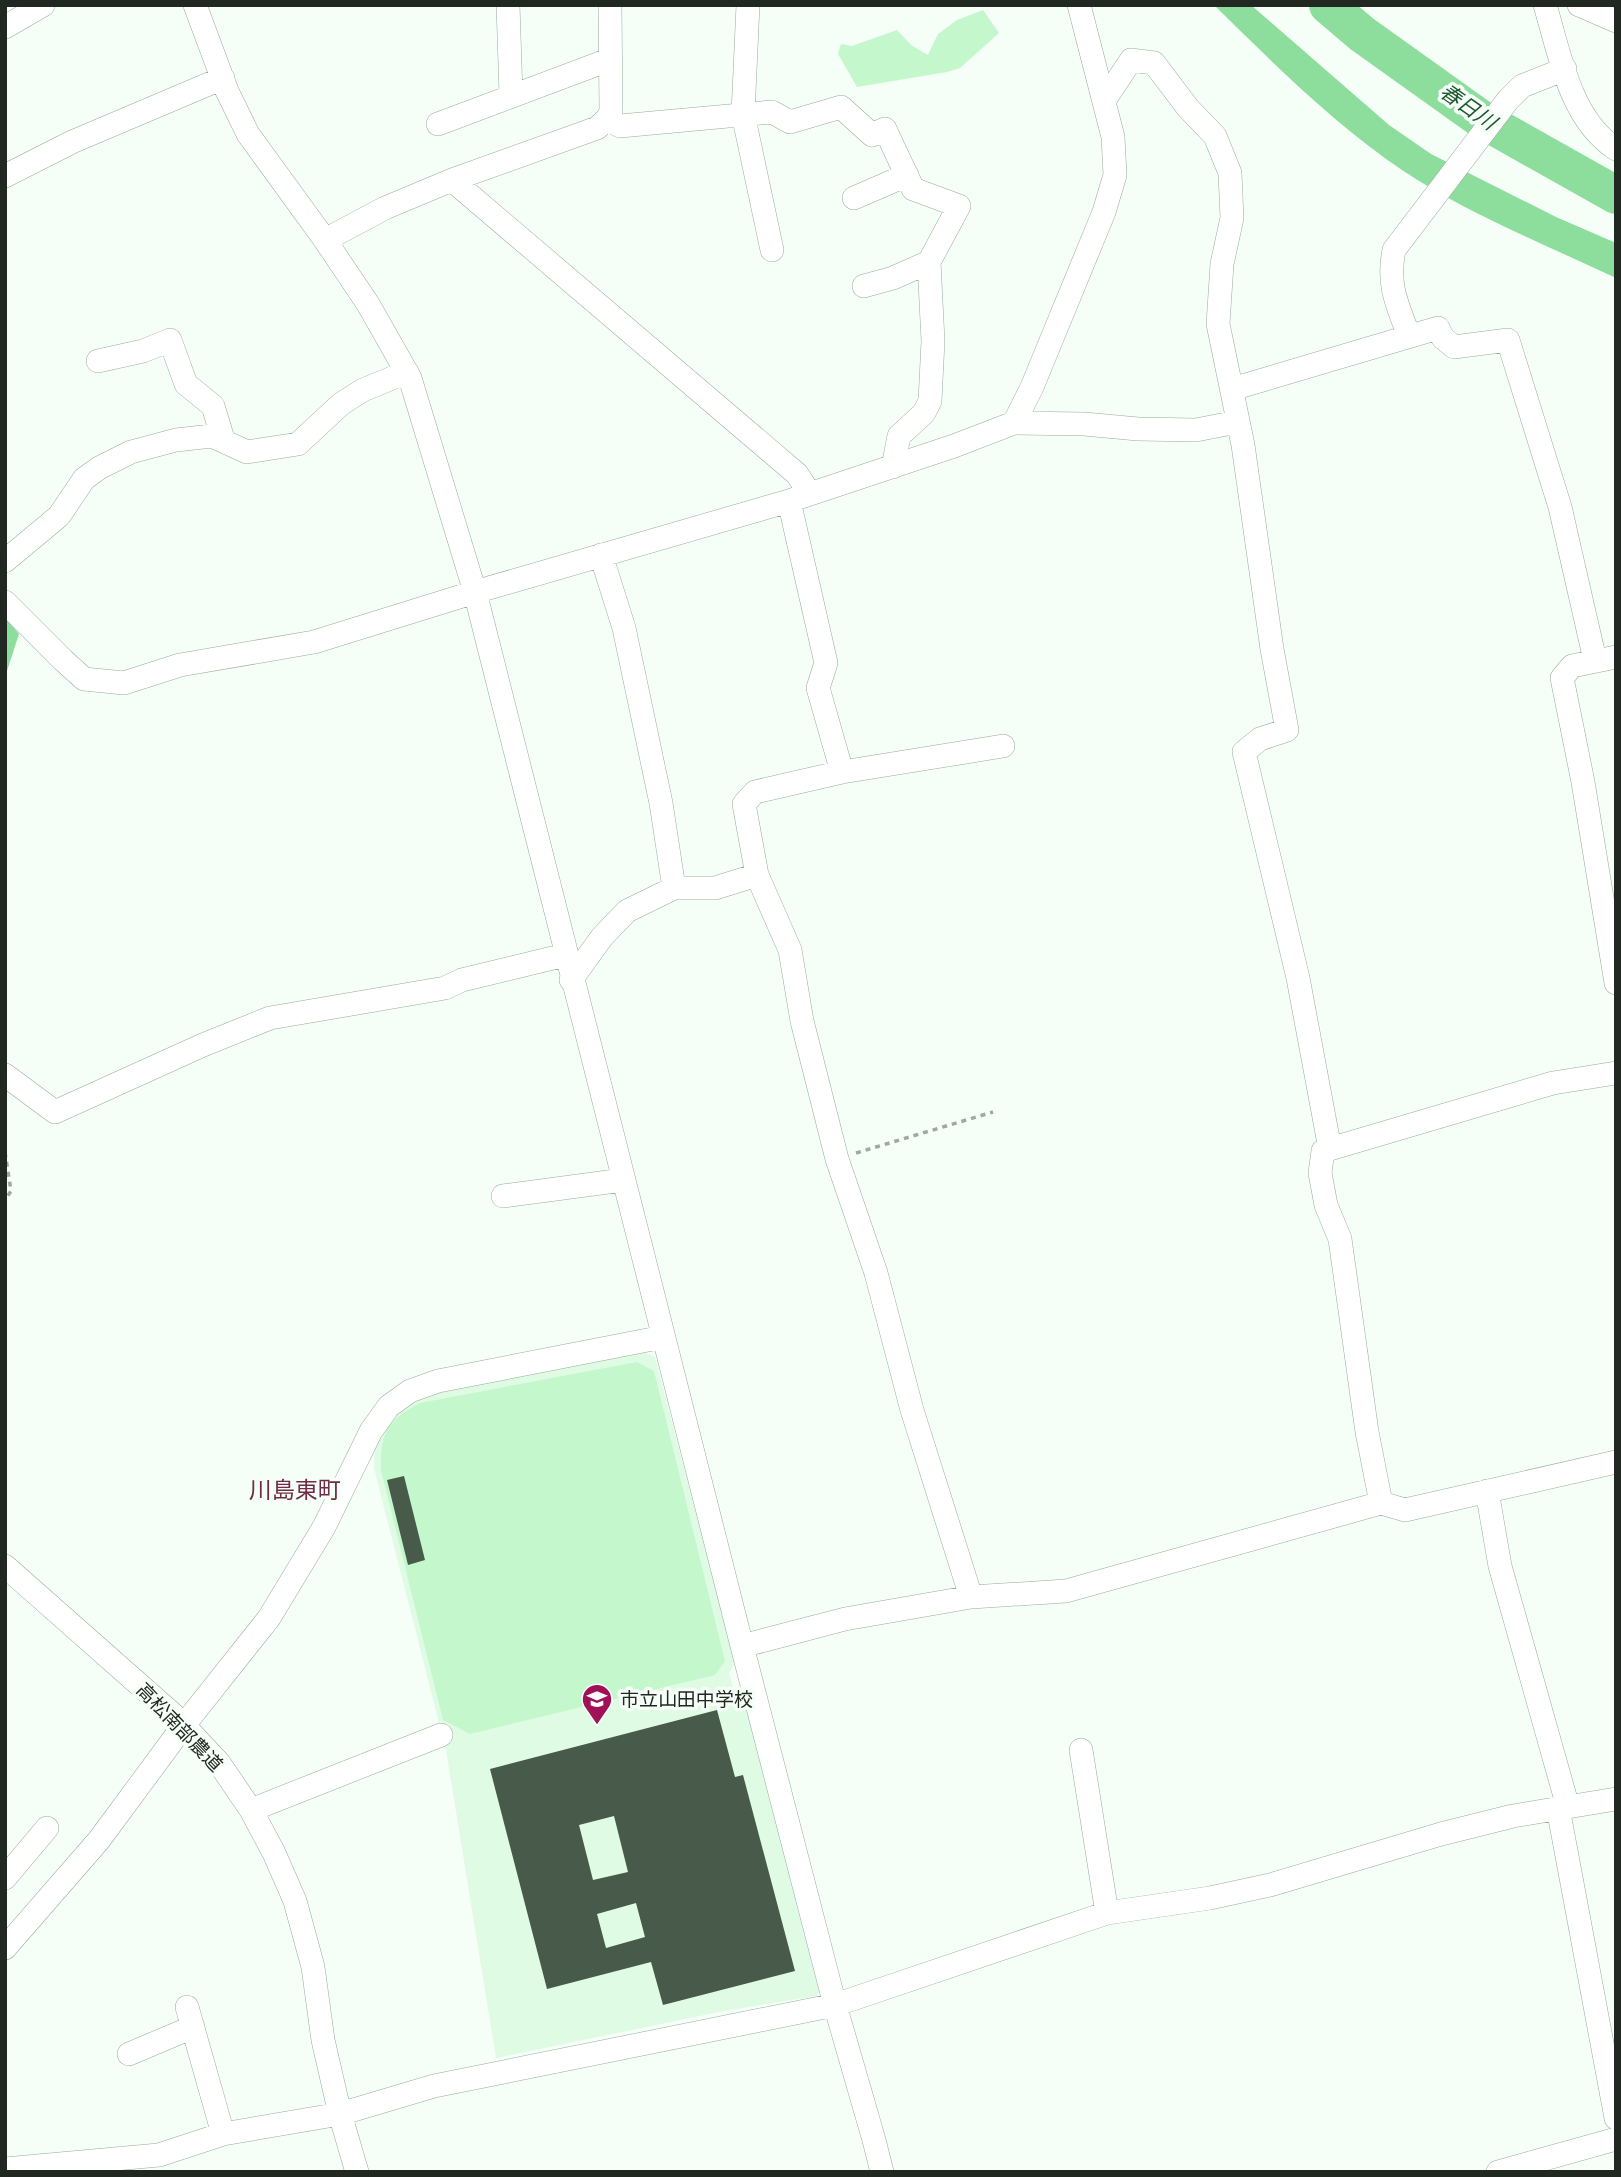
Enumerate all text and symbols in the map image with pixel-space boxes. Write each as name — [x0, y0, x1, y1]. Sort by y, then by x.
water label: 春日川 — [1434, 77, 1503, 138]
district label: 川島東町 — [249, 1475, 341, 1506]
street label: 高松南部農道 — [130, 1678, 228, 1778]
school or university icon: 市立山田中学校 — [580, 1682, 614, 1726]
place label: 市立山田中学校 — [620, 1687, 753, 1713]

